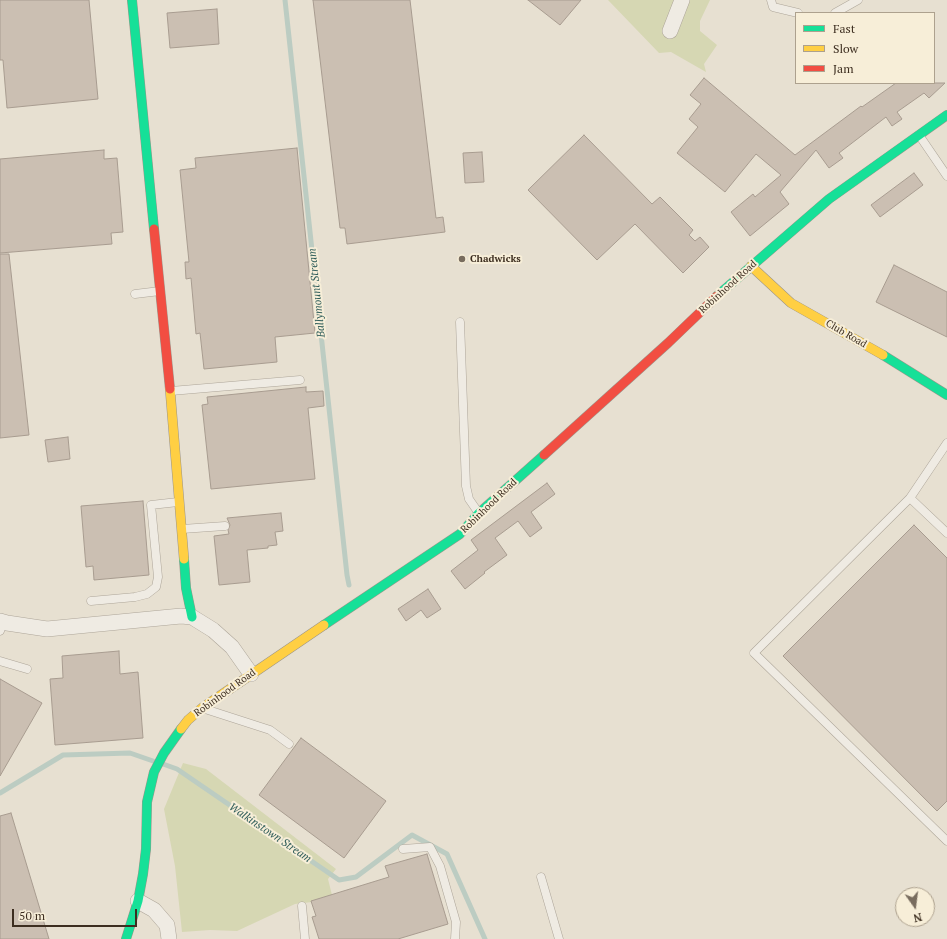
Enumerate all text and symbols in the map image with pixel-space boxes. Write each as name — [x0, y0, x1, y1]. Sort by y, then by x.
legend — [795, 12, 935, 84]
text: Fast — [833, 21, 855, 36]
text: Slow — [833, 41, 858, 56]
text: Jam — [833, 61, 854, 76]
water label: Ballymount Stream — [306, 248, 328, 338]
place label: Chadwicks — [470, 253, 521, 265]
marker: Chadwicks — [457, 254, 467, 264]
street label: Robinhood Road — [697, 258, 759, 316]
street label: Club Road — [823, 317, 869, 351]
street label: Robinhood Road — [458, 476, 520, 536]
street label: Robinhood Road — [192, 667, 258, 719]
water label: Walkinstown Stream — [226, 800, 314, 866]
north arrow — [895, 887, 935, 927]
scale bar — [14, 901, 139, 927]
text: 50 m — [19, 908, 45, 923]
text: N — [912, 910, 923, 925]

